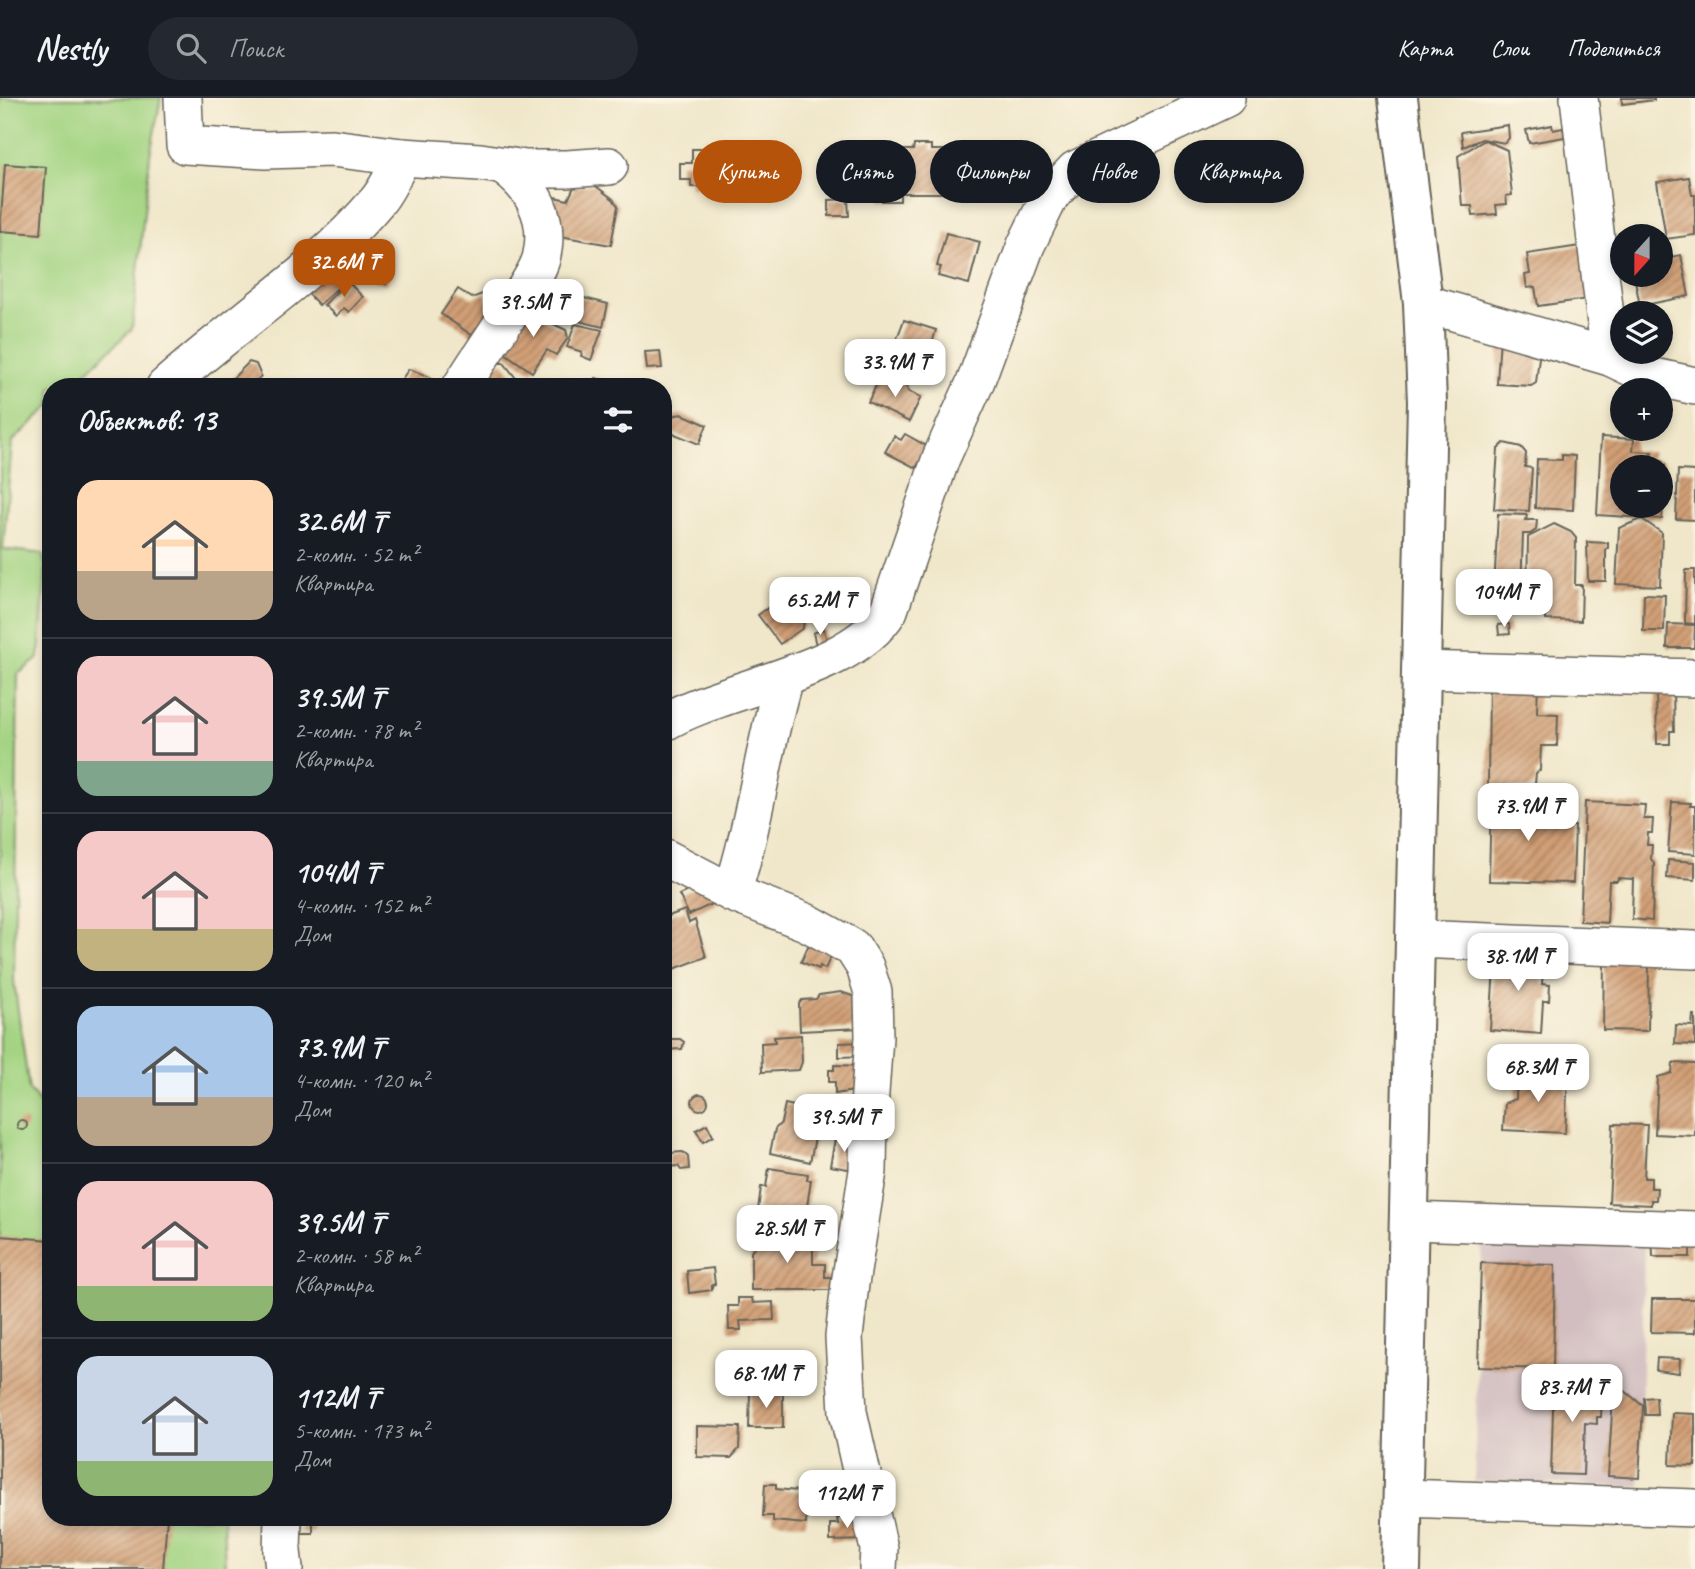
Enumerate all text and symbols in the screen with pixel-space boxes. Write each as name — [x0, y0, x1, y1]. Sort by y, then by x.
search box — [148, 17, 638, 80]
text: Nestly — [35, 27, 106, 69]
icon: search — [172, 29, 210, 67]
text: Поиск — [228, 32, 283, 65]
text: Карта — [1398, 33, 1452, 63]
text: Слои — [1490, 33, 1529, 63]
text: Поделиться — [1567, 33, 1660, 63]
chip: Купить — [693, 140, 802, 203]
chip: Снять — [816, 140, 916, 203]
chip: Фильтры — [930, 140, 1053, 203]
chip: Новое — [1067, 140, 1160, 203]
chip: Квартира — [1174, 140, 1304, 203]
north arrow — [1610, 224, 1673, 287]
map controls — [1610, 224, 1673, 518]
pin: 32.6M ₸ — [279, 240, 409, 299]
text: 32.6M ₸ — [309, 247, 379, 276]
pin: 39.5M ₸ — [468, 280, 598, 339]
text: 39.5M ₸ — [499, 287, 567, 316]
button: layers — [1610, 301, 1673, 364]
pin: 33.9M ₸ — [830, 340, 960, 399]
text: 33.9M ₸ — [861, 347, 929, 376]
button: + — [1610, 378, 1673, 441]
text: Объектов: 13 — [77, 401, 216, 439]
icon: filters — [599, 401, 637, 439]
button: − — [1610, 455, 1673, 518]
text: 32.6M ₸ — [294, 502, 385, 540]
icon: home — [133, 508, 217, 592]
text: 2-комн. · 52 m² — [294, 540, 418, 569]
text: Квартира — [294, 569, 372, 598]
pin: 104M ₸ — [1447, 570, 1561, 629]
text: 104M ₸ — [1472, 577, 1536, 606]
pin: 65.2M ₸ — [755, 578, 885, 637]
text: 65.2M ₸ — [785, 585, 855, 614]
text: 39.5M ₸ — [294, 678, 383, 716]
icon: home — [133, 684, 217, 768]
text: 2-комн. · 78 m² — [294, 716, 418, 745]
text: Квартира — [294, 745, 372, 774]
pin: 73.9M ₸ — [1463, 784, 1593, 843]
text: 73.9M ₸ — [1494, 791, 1562, 820]
text: 104M ₸ — [294, 853, 378, 891]
icon: home — [133, 859, 217, 943]
text: 4-комн. · 152 m² — [294, 891, 428, 920]
text: Дом — [294, 920, 331, 949]
pin: 38.1M ₸ — [1453, 934, 1583, 993]
text: 38.1M ₸ — [1483, 941, 1553, 970]
text: 73.9M ₸ — [294, 1028, 384, 1066]
icon: home — [133, 1034, 217, 1118]
pin: 68.3M ₸ — [1473, 1044, 1603, 1104]
text: 68.3M ₸ — [1503, 1052, 1573, 1081]
text: 4-комн. · 120 m² — [294, 1066, 428, 1095]
pin: 39.5M ₸ — [779, 1094, 909, 1154]
text: Дом — [294, 1095, 331, 1124]
text: 39.5M ₸ — [810, 1102, 878, 1131]
text: 39.5M ₸ — [294, 1203, 383, 1241]
pin: 28.5M ₸ — [722, 1206, 852, 1265]
icon: home — [133, 1209, 217, 1293]
text: 28.5M ₸ — [753, 1213, 821, 1242]
text: 2-комн. · 58 m² — [294, 1241, 418, 1270]
text: Квартира — [294, 1270, 372, 1299]
pin: 68.1M ₸ — [701, 1350, 831, 1410]
text: 68.1M ₸ — [731, 1358, 801, 1387]
pin: 83.7M ₸ — [1507, 1364, 1637, 1424]
text: 83.7M ₸ — [1537, 1372, 1607, 1401]
text: 112M ₸ — [294, 1378, 378, 1416]
icon: home — [133, 1384, 217, 1468]
text: 5-комн. · 173 m² — [294, 1416, 428, 1445]
text: Дом — [294, 1445, 331, 1474]
pin: 112M ₸ — [790, 1470, 904, 1530]
text: 112M ₸ — [815, 1478, 879, 1507]

